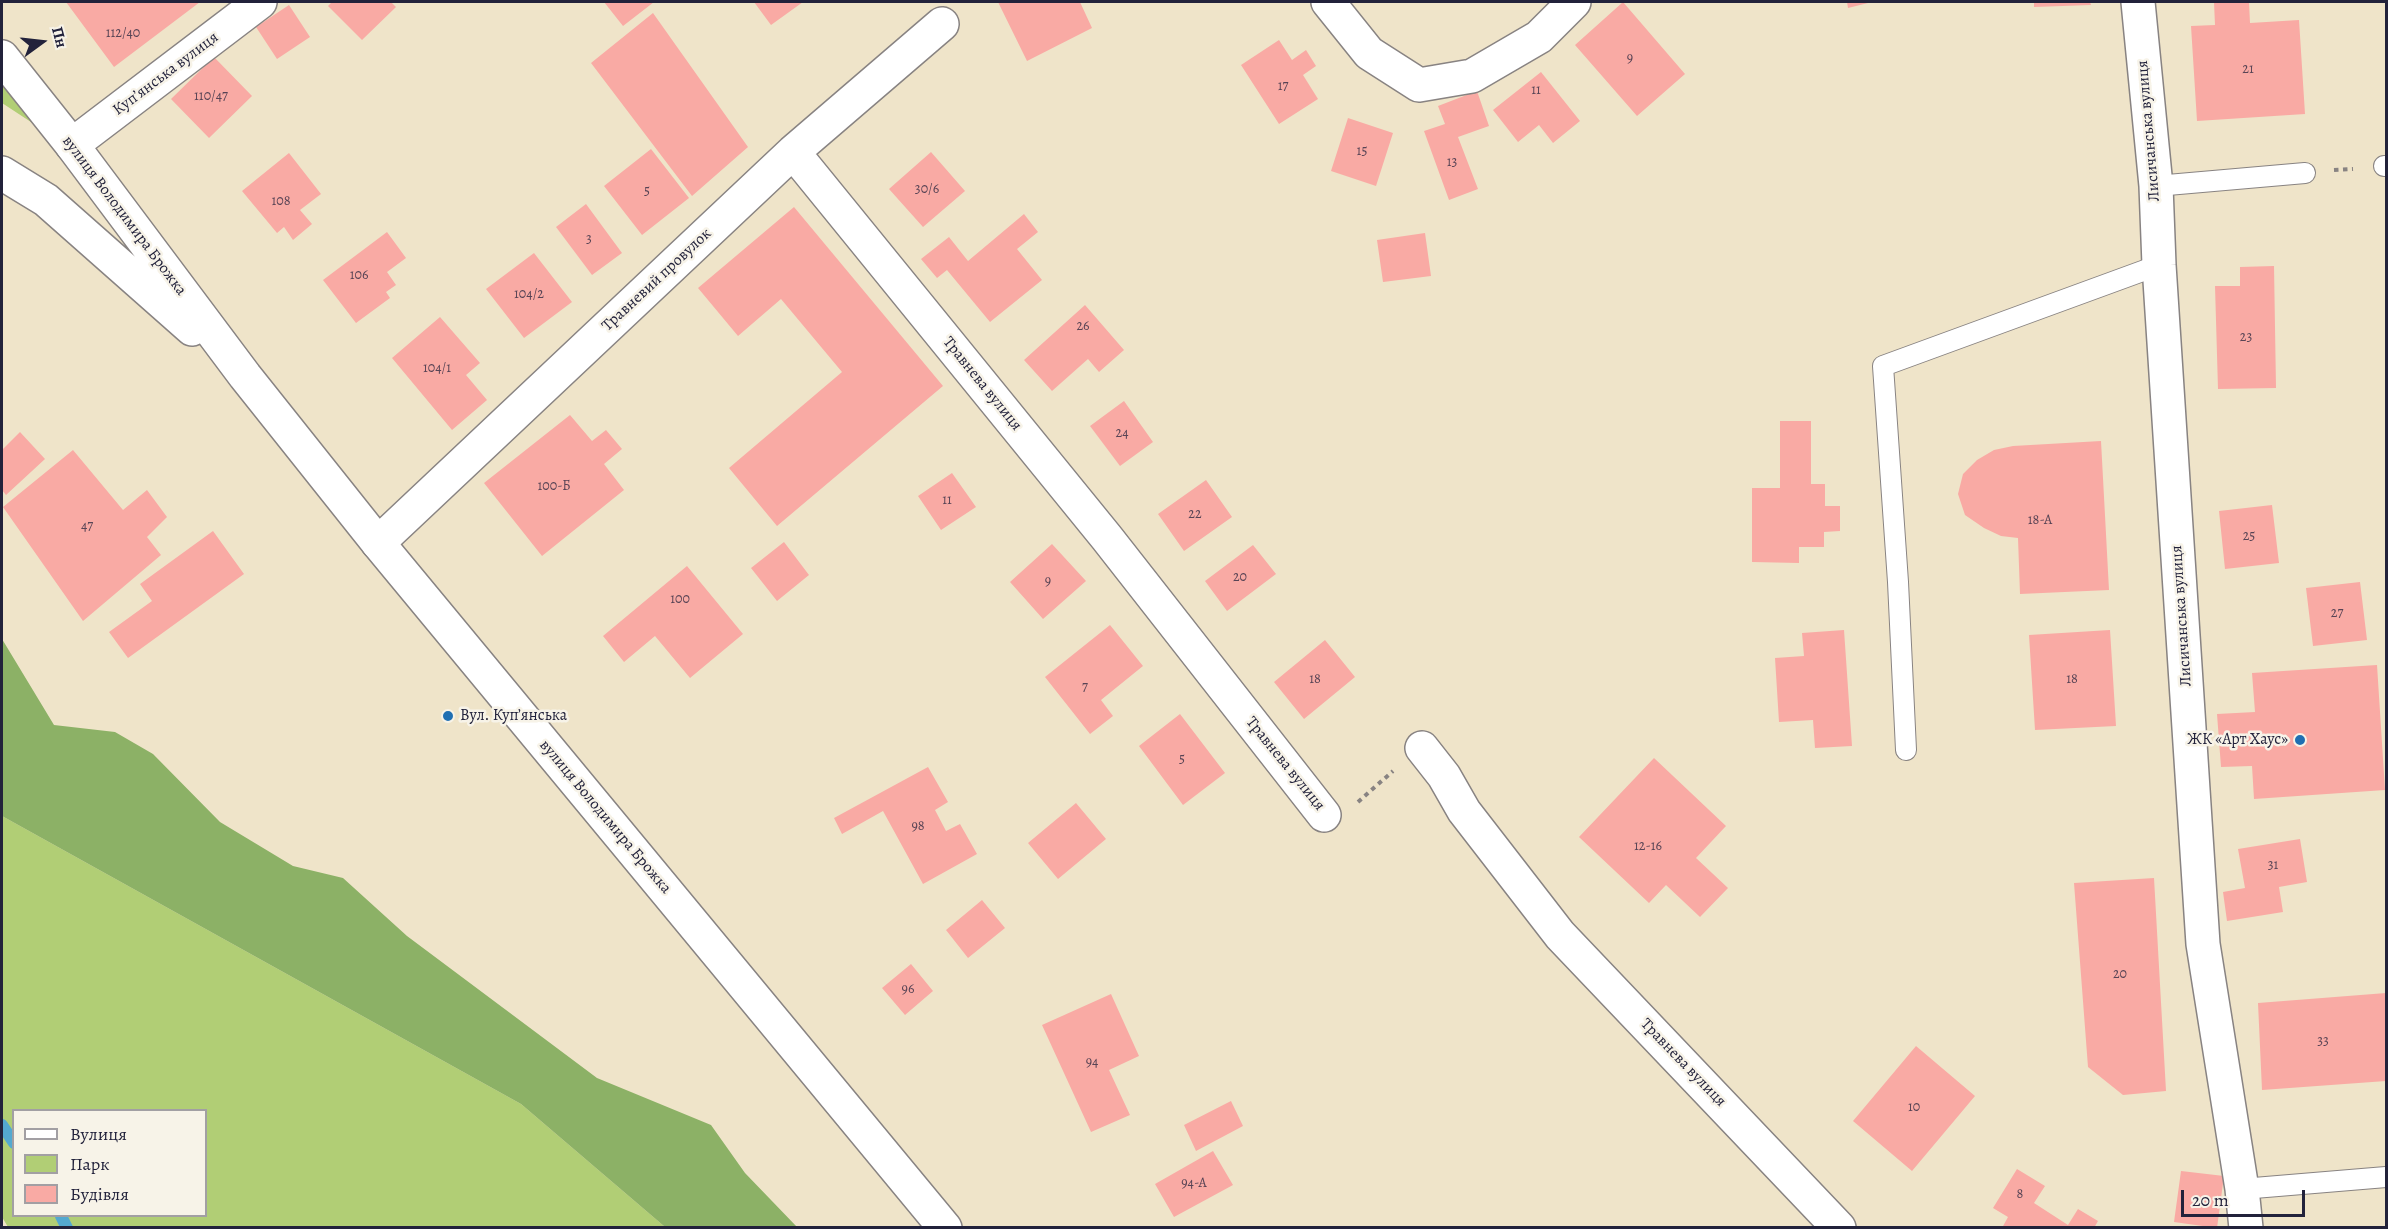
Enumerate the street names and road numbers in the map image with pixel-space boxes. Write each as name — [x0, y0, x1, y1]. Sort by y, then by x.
street label: Купʼянська вулиця — [109, 28, 223, 120]
street label: Лисичанська вулиця — [2133, 60, 2165, 202]
street label: вулиця Володимира Брожка — [58, 132, 190, 300]
street label: Травневий провулок — [598, 224, 716, 336]
street label: Травнева вулиця — [938, 333, 1026, 435]
street label: Лисичанська вулиця — [2167, 545, 2197, 687]
street label: Травнева вулиця — [1241, 713, 1329, 815]
street label: вулиця Володимира Брожка — [535, 736, 675, 898]
street label: Травнева вулиця — [1636, 1015, 1730, 1111]

